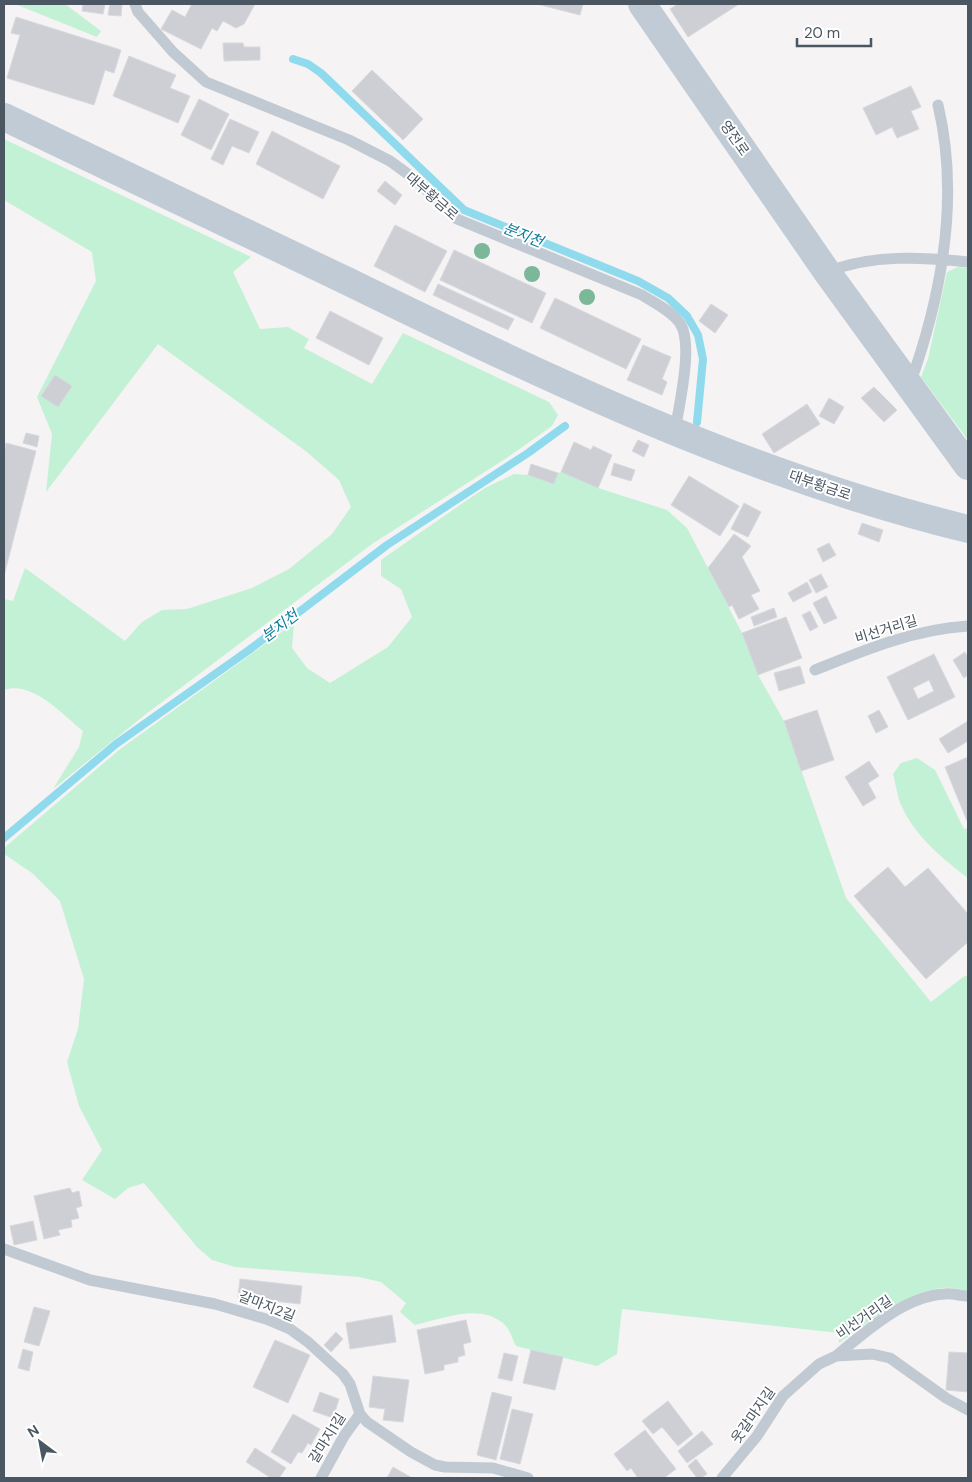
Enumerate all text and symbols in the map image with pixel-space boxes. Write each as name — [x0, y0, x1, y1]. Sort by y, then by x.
scale bar — [797, 15, 871, 47]
text: 20 m — [804, 23, 840, 43]
street label: 영전로 — [717, 117, 754, 159]
street label: 대부황금로 — [402, 168, 462, 224]
water label: 분지천 — [500, 218, 548, 253]
street label: 대부황금로 — [787, 466, 853, 504]
water label: 분지천 — [257, 604, 304, 646]
street label: 비선거리길 — [853, 611, 919, 647]
street label: 갈마지2길 — [236, 1287, 298, 1325]
street label: 비선거리길 — [832, 1291, 896, 1343]
street label: 웃갈마지길 — [727, 1383, 779, 1447]
street label: 갈마지1길 — [305, 1410, 349, 1466]
north arrow — [15, 1417, 65, 1467]
text: N — [24, 1421, 42, 1441]

